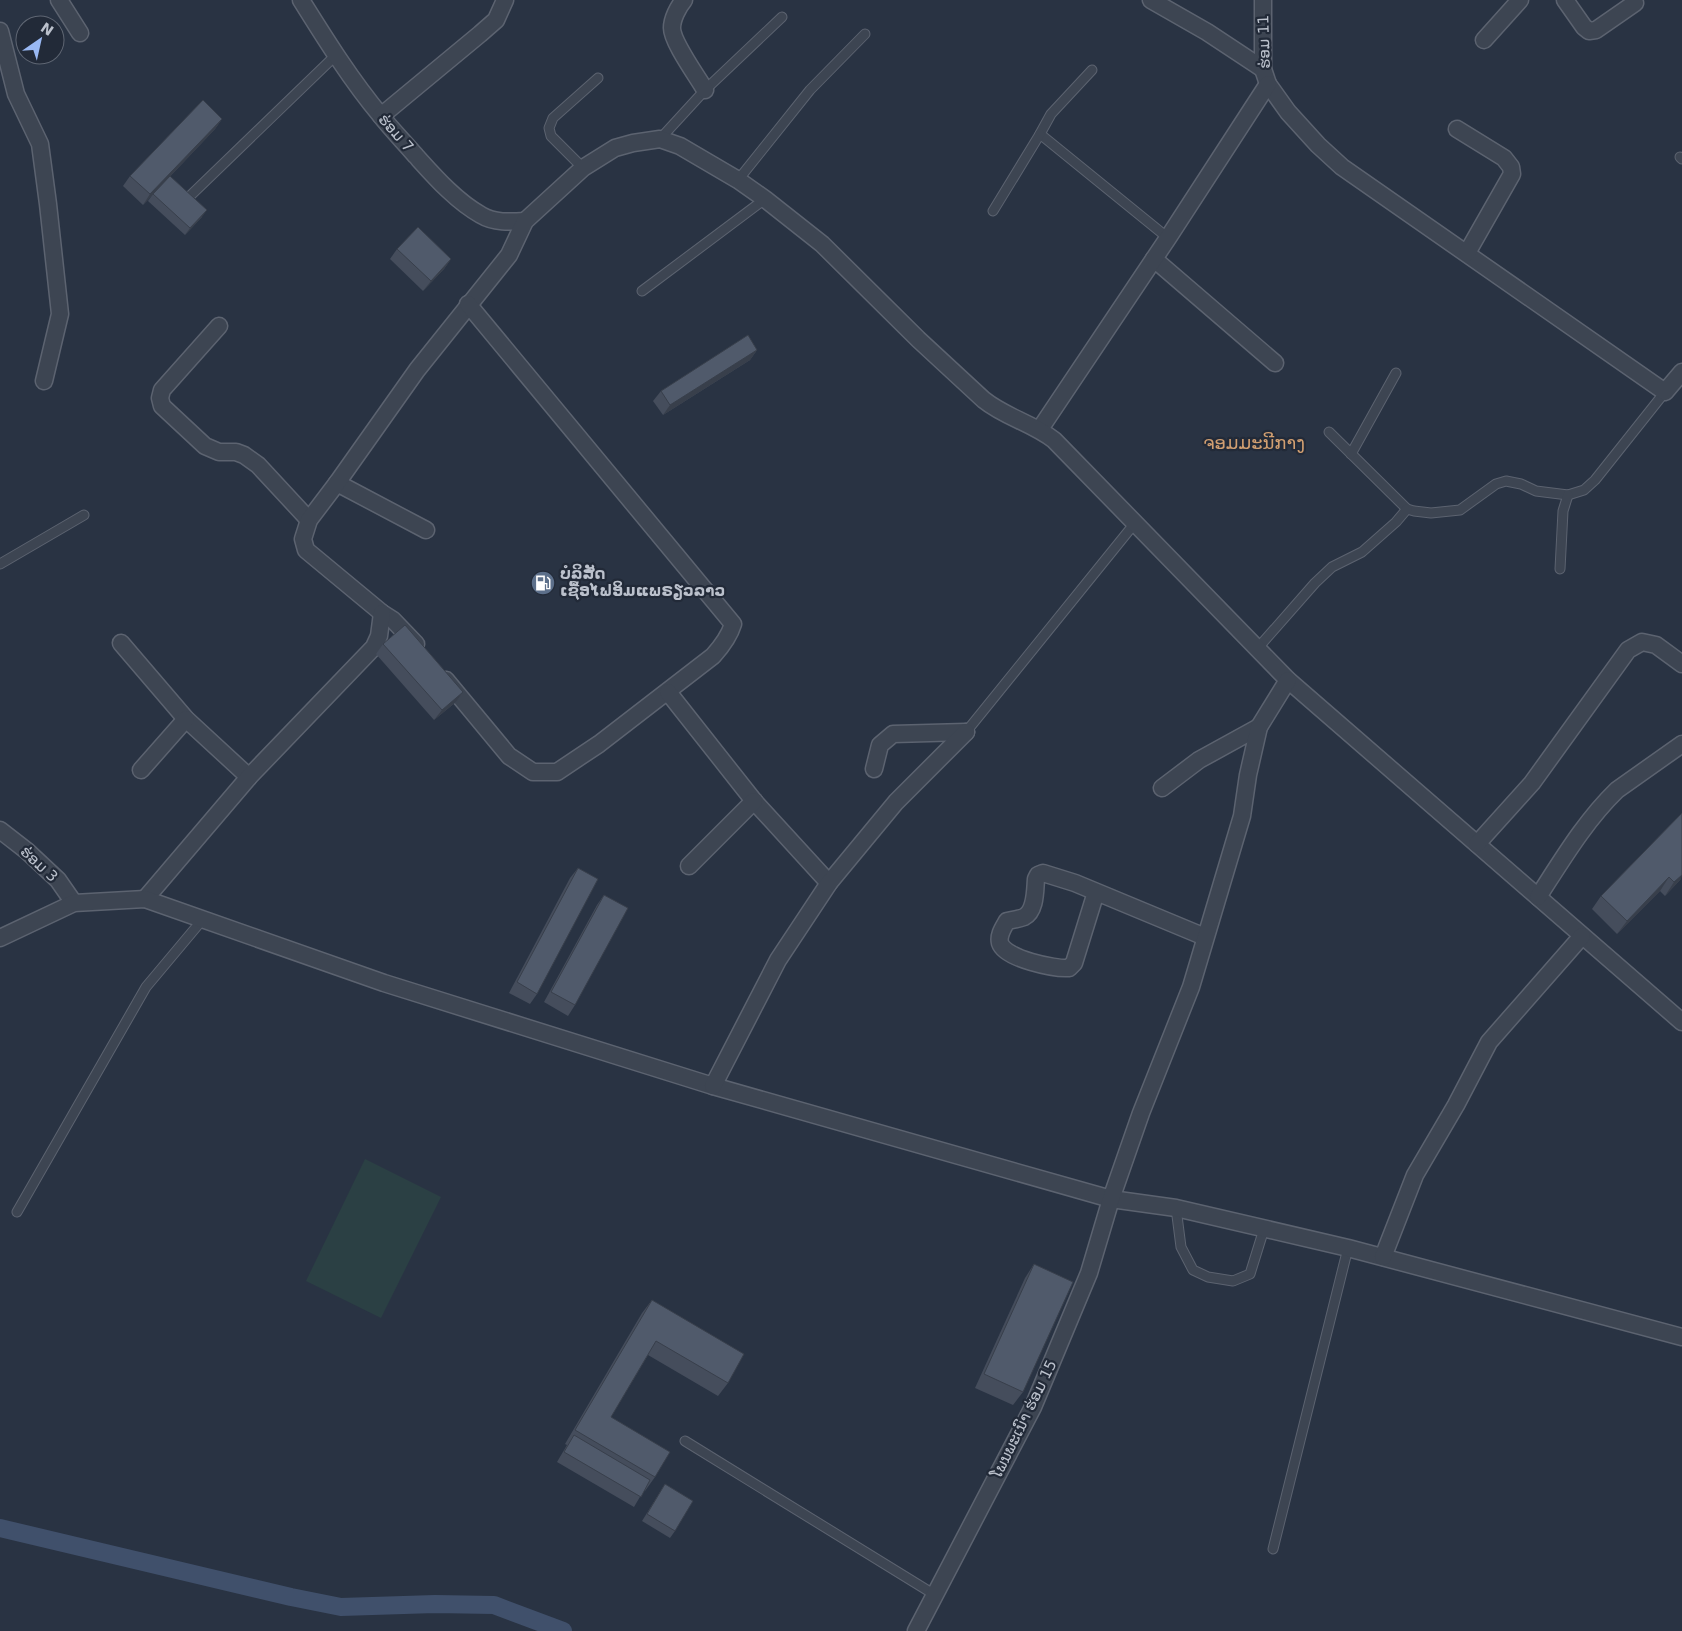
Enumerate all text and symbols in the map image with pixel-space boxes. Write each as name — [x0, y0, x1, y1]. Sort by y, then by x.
north arrow — [15, 15, 65, 65]
street label: ຮ່ອມ 11 — [1254, 15, 1274, 69]
text: N — [38, 19, 57, 39]
street label: ຮ່ອມ 7 — [375, 110, 417, 156]
district label: ຈອມມະນີກາງ — [1203, 432, 1305, 453]
place label: ບໍລິສັດ ເຊື້ອໄຟອິມແພຣຽວລາວ — [560, 563, 725, 601]
fuel station icon: ບໍລິສັດ ເຊື້ອໄຟອິມແພຣຽວລາວ — [530, 570, 556, 596]
street label: ຮ່ອມ 3 — [17, 842, 61, 886]
street label: ໂພນພະເນົາ ຮ່ອມ 15 — [986, 1356, 1060, 1482]

